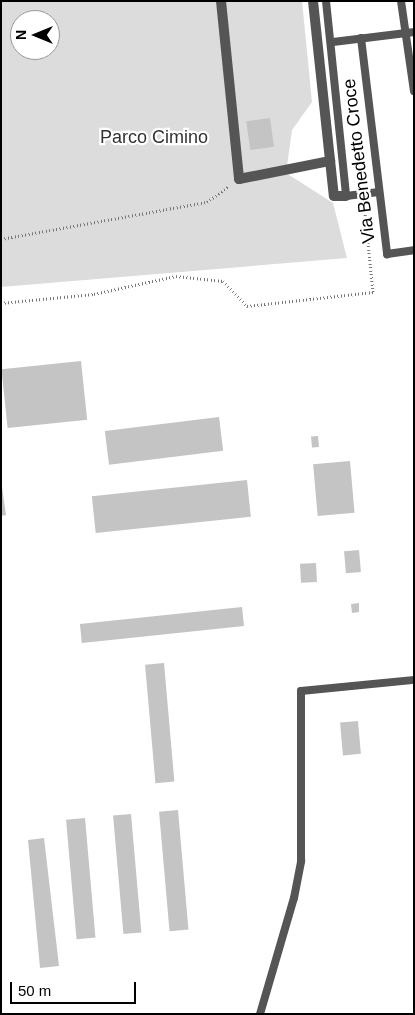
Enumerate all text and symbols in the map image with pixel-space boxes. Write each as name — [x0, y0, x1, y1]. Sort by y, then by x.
north arrow — [10, 10, 60, 60]
text: N — [13, 30, 29, 40]
street label: Via Benedetto Croce — [338, 77, 380, 245]
park label: Parco Cimino — [100, 126, 208, 148]
scale bar — [12, 972, 139, 1004]
text: 50 m — [18, 982, 51, 999]

